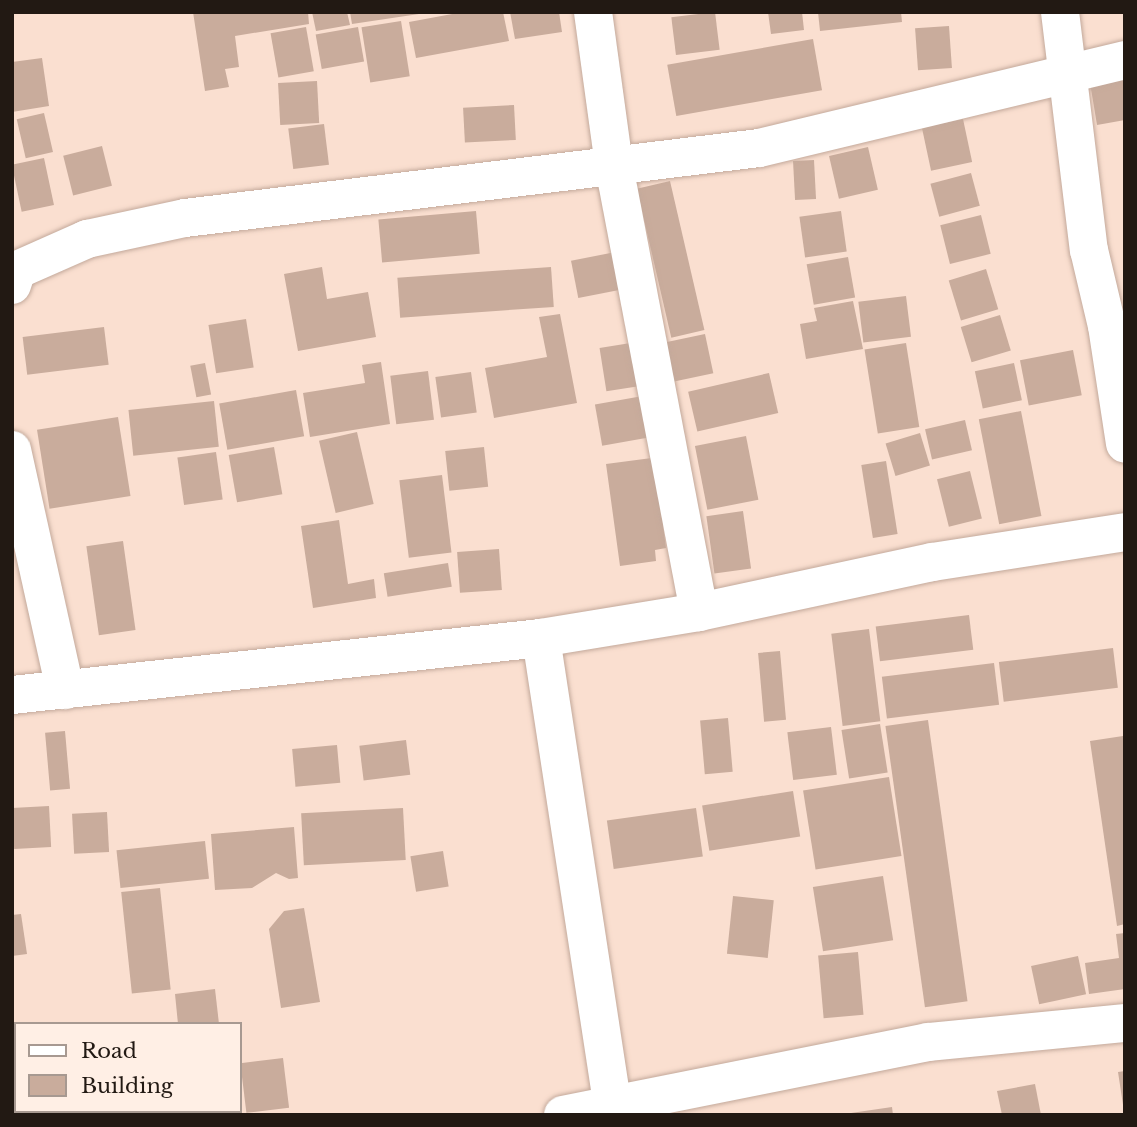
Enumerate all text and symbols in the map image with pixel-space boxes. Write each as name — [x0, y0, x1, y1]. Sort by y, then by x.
legend — [14, 1022, 242, 1113]
text: Road — [81, 1038, 137, 1064]
text: Building — [81, 1073, 173, 1099]

